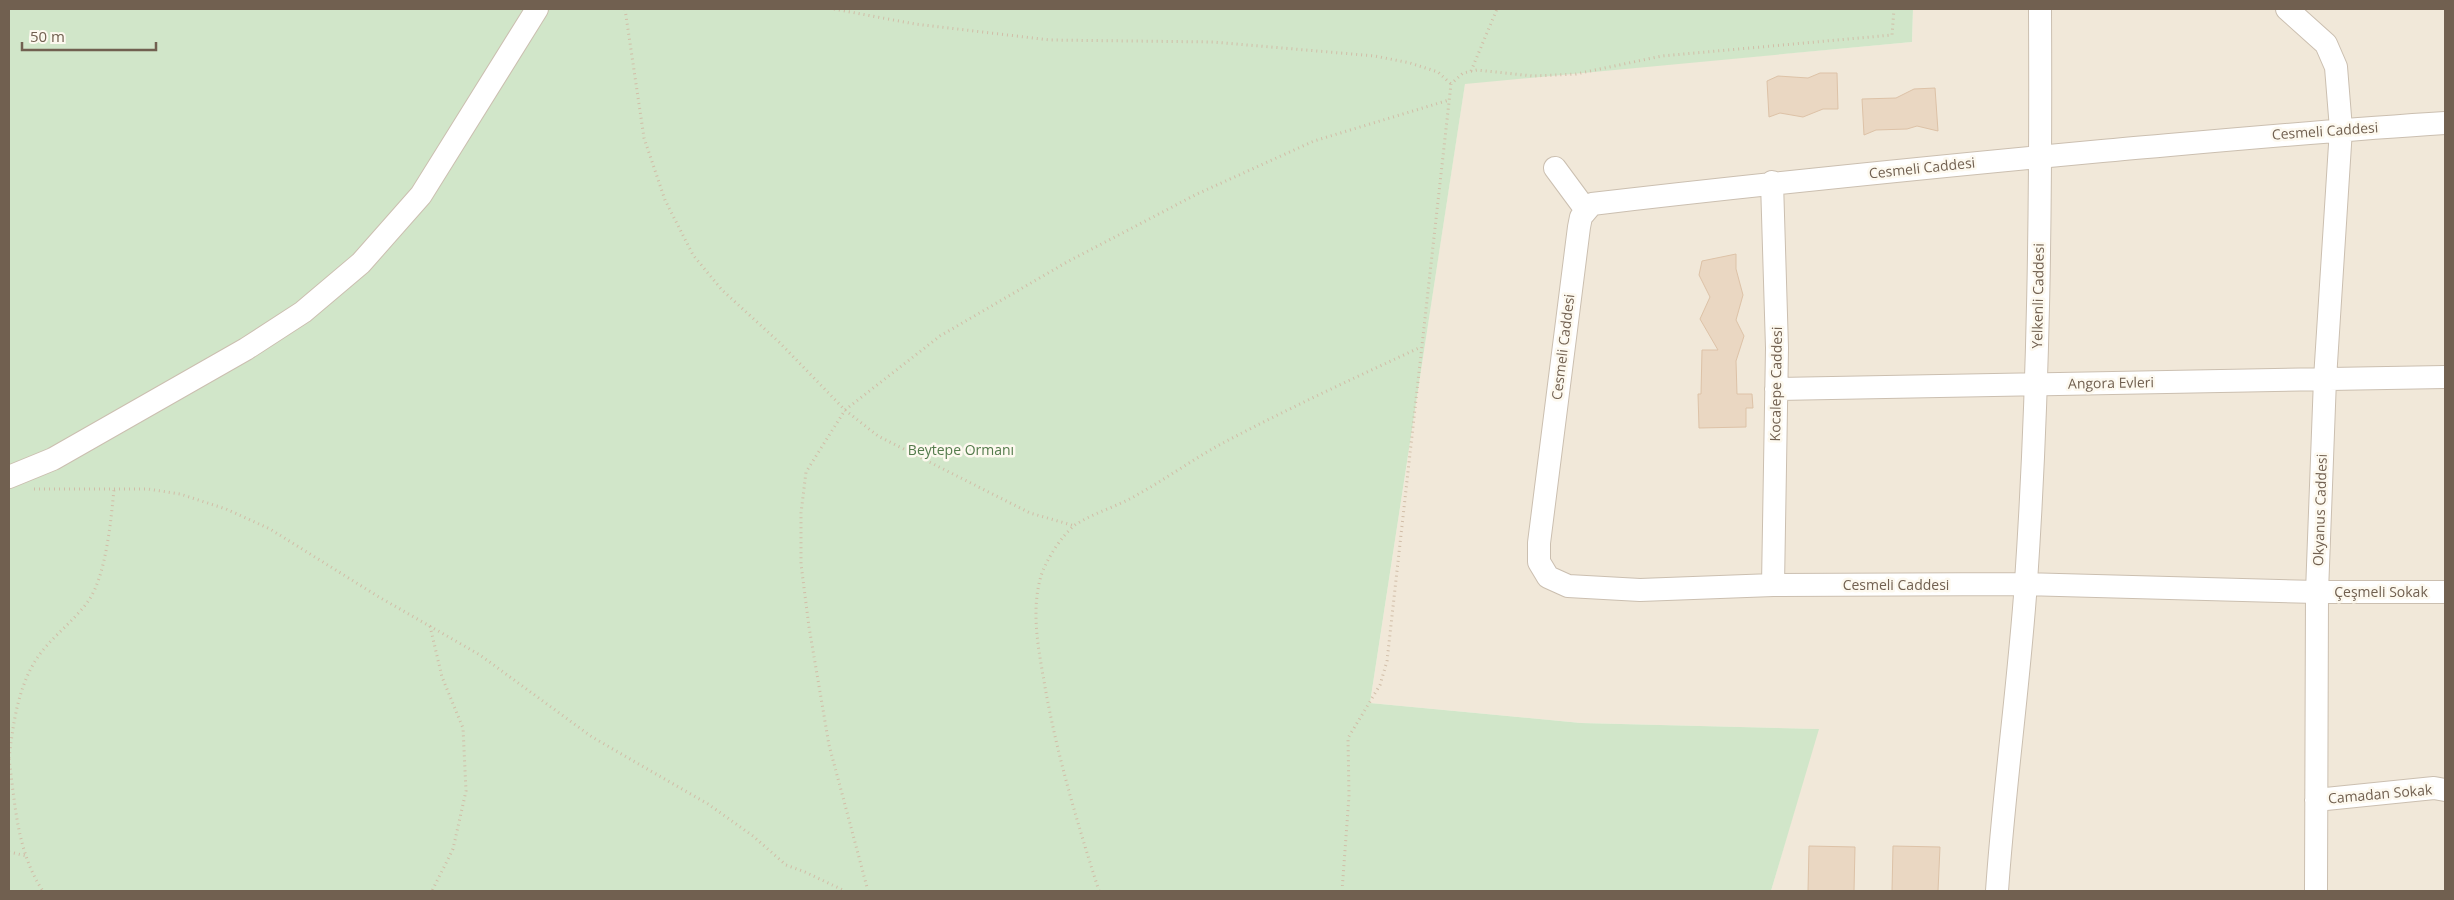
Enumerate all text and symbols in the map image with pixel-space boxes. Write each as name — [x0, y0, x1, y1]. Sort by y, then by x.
scale bar — [22, 20, 156, 52]
text: 50 m — [30, 26, 65, 46]
street label: Cesmeli Caddesi — [2271, 117, 2379, 144]
street label: Cesmeli Caddesi — [1868, 152, 1976, 183]
street label: Yelkenli Caddesi — [2027, 243, 2048, 349]
street label: Cesmeli Caddesi — [1547, 293, 1578, 401]
street label: Kocalepe Caddesi — [1765, 326, 1786, 442]
street label: Angora Evleri — [2068, 372, 2154, 393]
park label: Beytepe Ormanı — [908, 440, 1014, 459]
street label: Okyanus Caddesi — [2308, 454, 2331, 566]
street label: Cesmeli Caddesi — [1843, 575, 1949, 594]
street label: Çeşmeli Sokak — [2334, 582, 2428, 601]
street label: Camadan Sokak — [2327, 779, 2433, 808]

